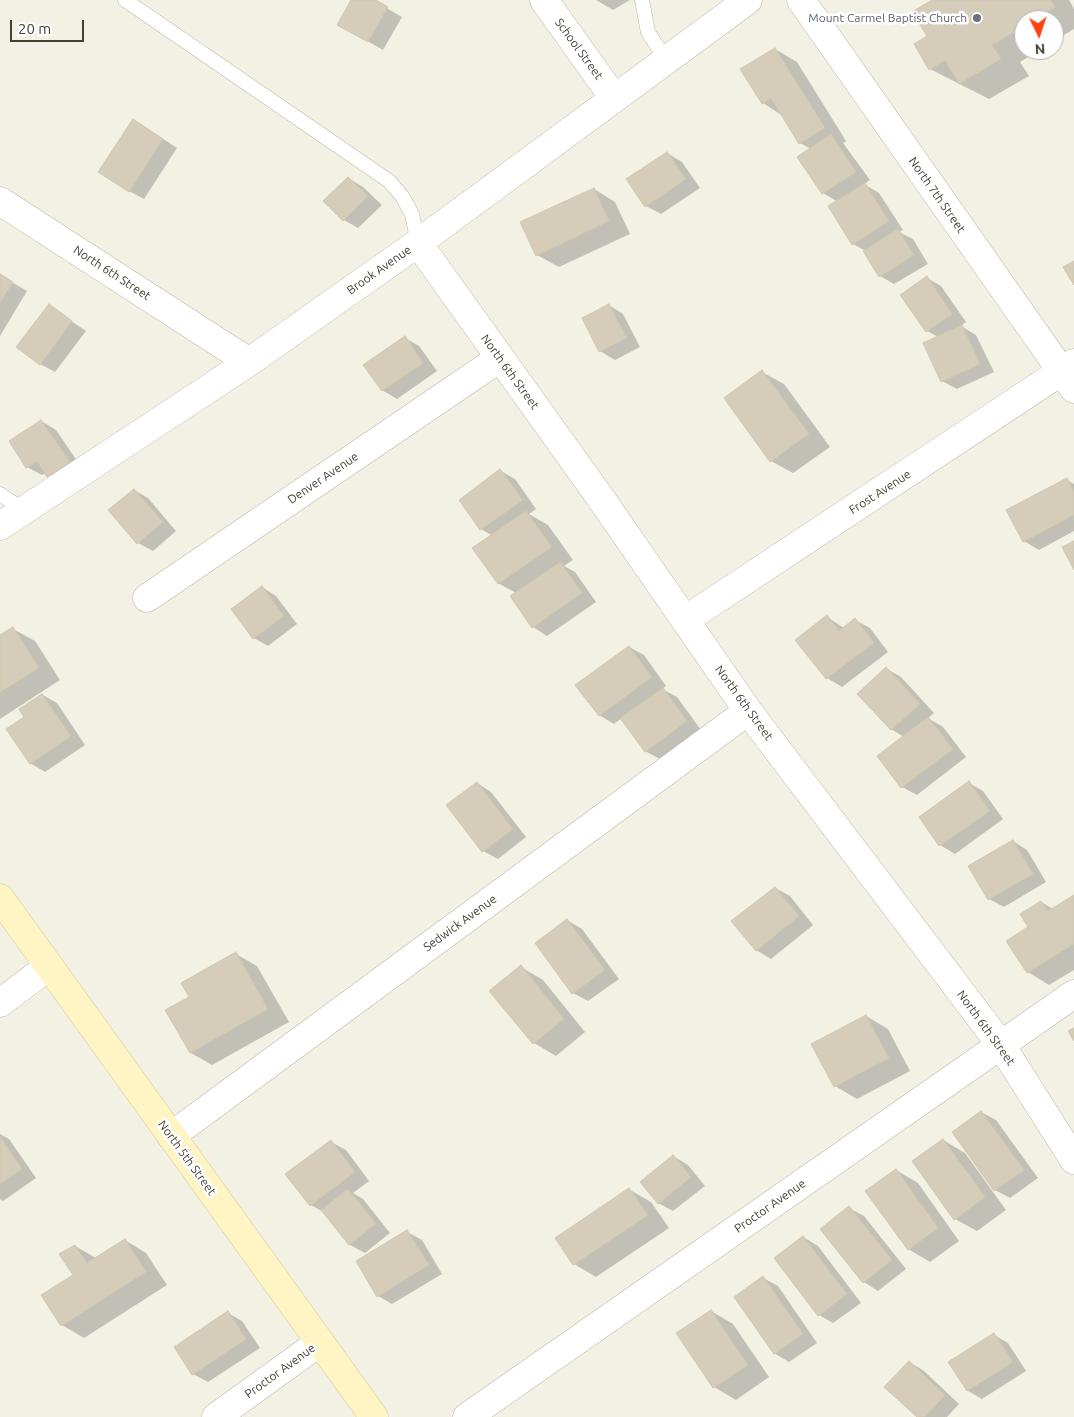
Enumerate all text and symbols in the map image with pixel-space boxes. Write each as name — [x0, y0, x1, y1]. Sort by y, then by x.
scale bar — [12, 10, 86, 42]
north arrow — [1014, 10, 1064, 60]
place label: Mount Carmel Baptist Church — [808, 11, 967, 25]
marker: Mount Carmel Baptist Church — [971, 12, 983, 24]
street label: School Street — [552, 16, 606, 82]
text: 20 m — [18, 20, 51, 37]
text: N — [1034, 41, 1046, 57]
street label: North 7th Street — [906, 154, 968, 236]
street label: Brook Avenue — [344, 242, 414, 298]
street label: North 6th Street — [71, 243, 153, 303]
street label: North 6th Street — [478, 332, 542, 412]
street label: Denver Avenue — [285, 449, 361, 507]
street label: Frost Avenue — [846, 467, 914, 517]
street label: North 6th Street — [712, 663, 776, 743]
street label: Sedwick Avenue — [421, 892, 499, 954]
street label: North 6th Street — [954, 988, 1018, 1068]
street label: North 5th Street — [155, 1118, 219, 1198]
street label: Proctor Avenue — [732, 1176, 808, 1236]
street label: Proctor Avenue — [242, 1341, 318, 1401]

